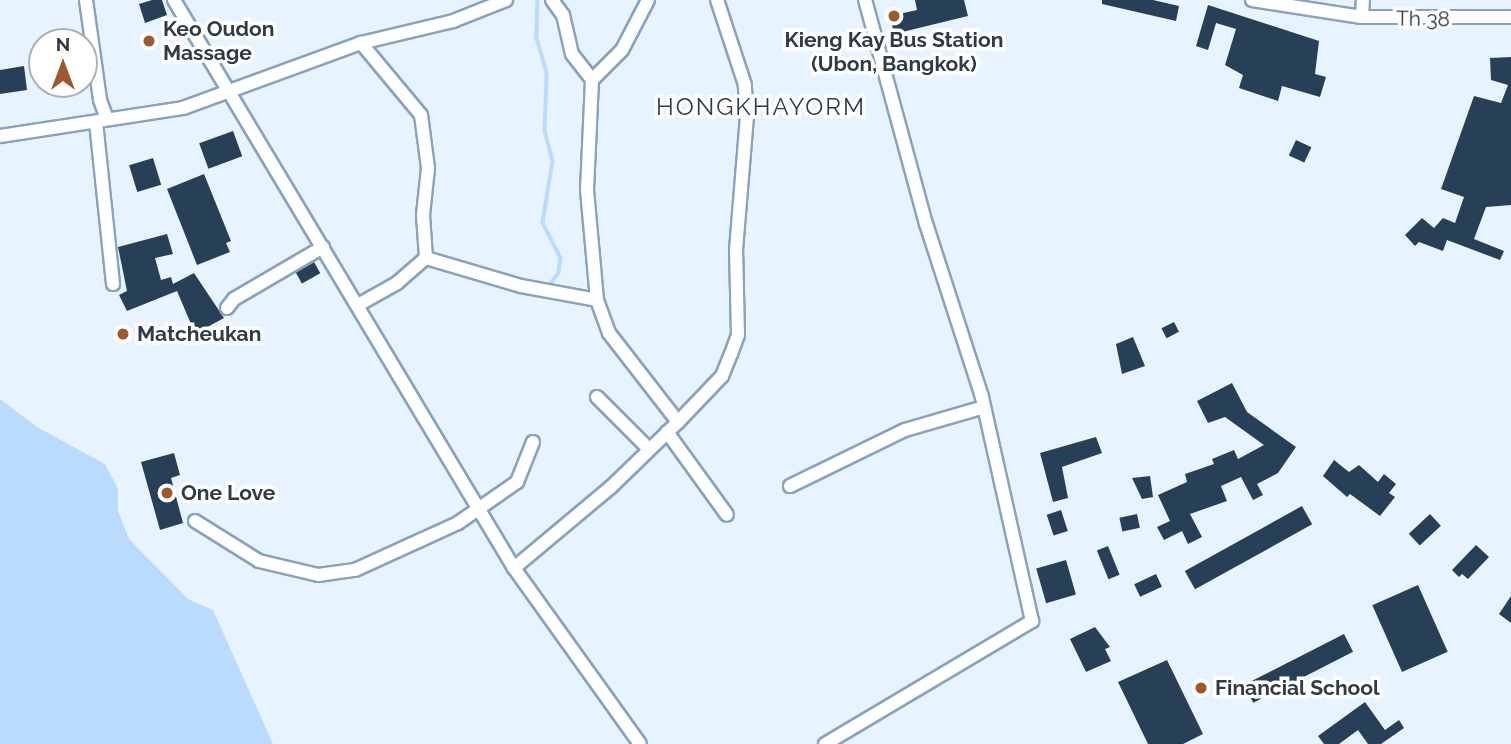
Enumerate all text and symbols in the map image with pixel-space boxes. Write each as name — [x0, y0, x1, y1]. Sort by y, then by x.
street label: Th 38 — [1396, 6, 1450, 32]
marker: Kieng Kay Bus Station (Ubon, Bangkok) — [886, 8, 902, 24]
place label: Keo Oudon Massage — [163, 16, 274, 66]
place label: Kieng Kay Bus Station (Ubon, Bangkok) — [784, 27, 1004, 77]
north arrow — [28, 28, 98, 98]
text: N — [56, 33, 70, 55]
marker: Keo Oudon Massage — [141, 33, 157, 49]
district label: HONGKHAYORM — [657, 93, 865, 121]
place label: Matcheukan — [137, 321, 261, 347]
marker: Matcheukan — [115, 326, 131, 342]
place label: One Love — [181, 480, 275, 506]
marker: One Love — [159, 485, 175, 501]
place label: Financial School — [1215, 675, 1380, 701]
marker: Financial School — [1193, 680, 1209, 696]

